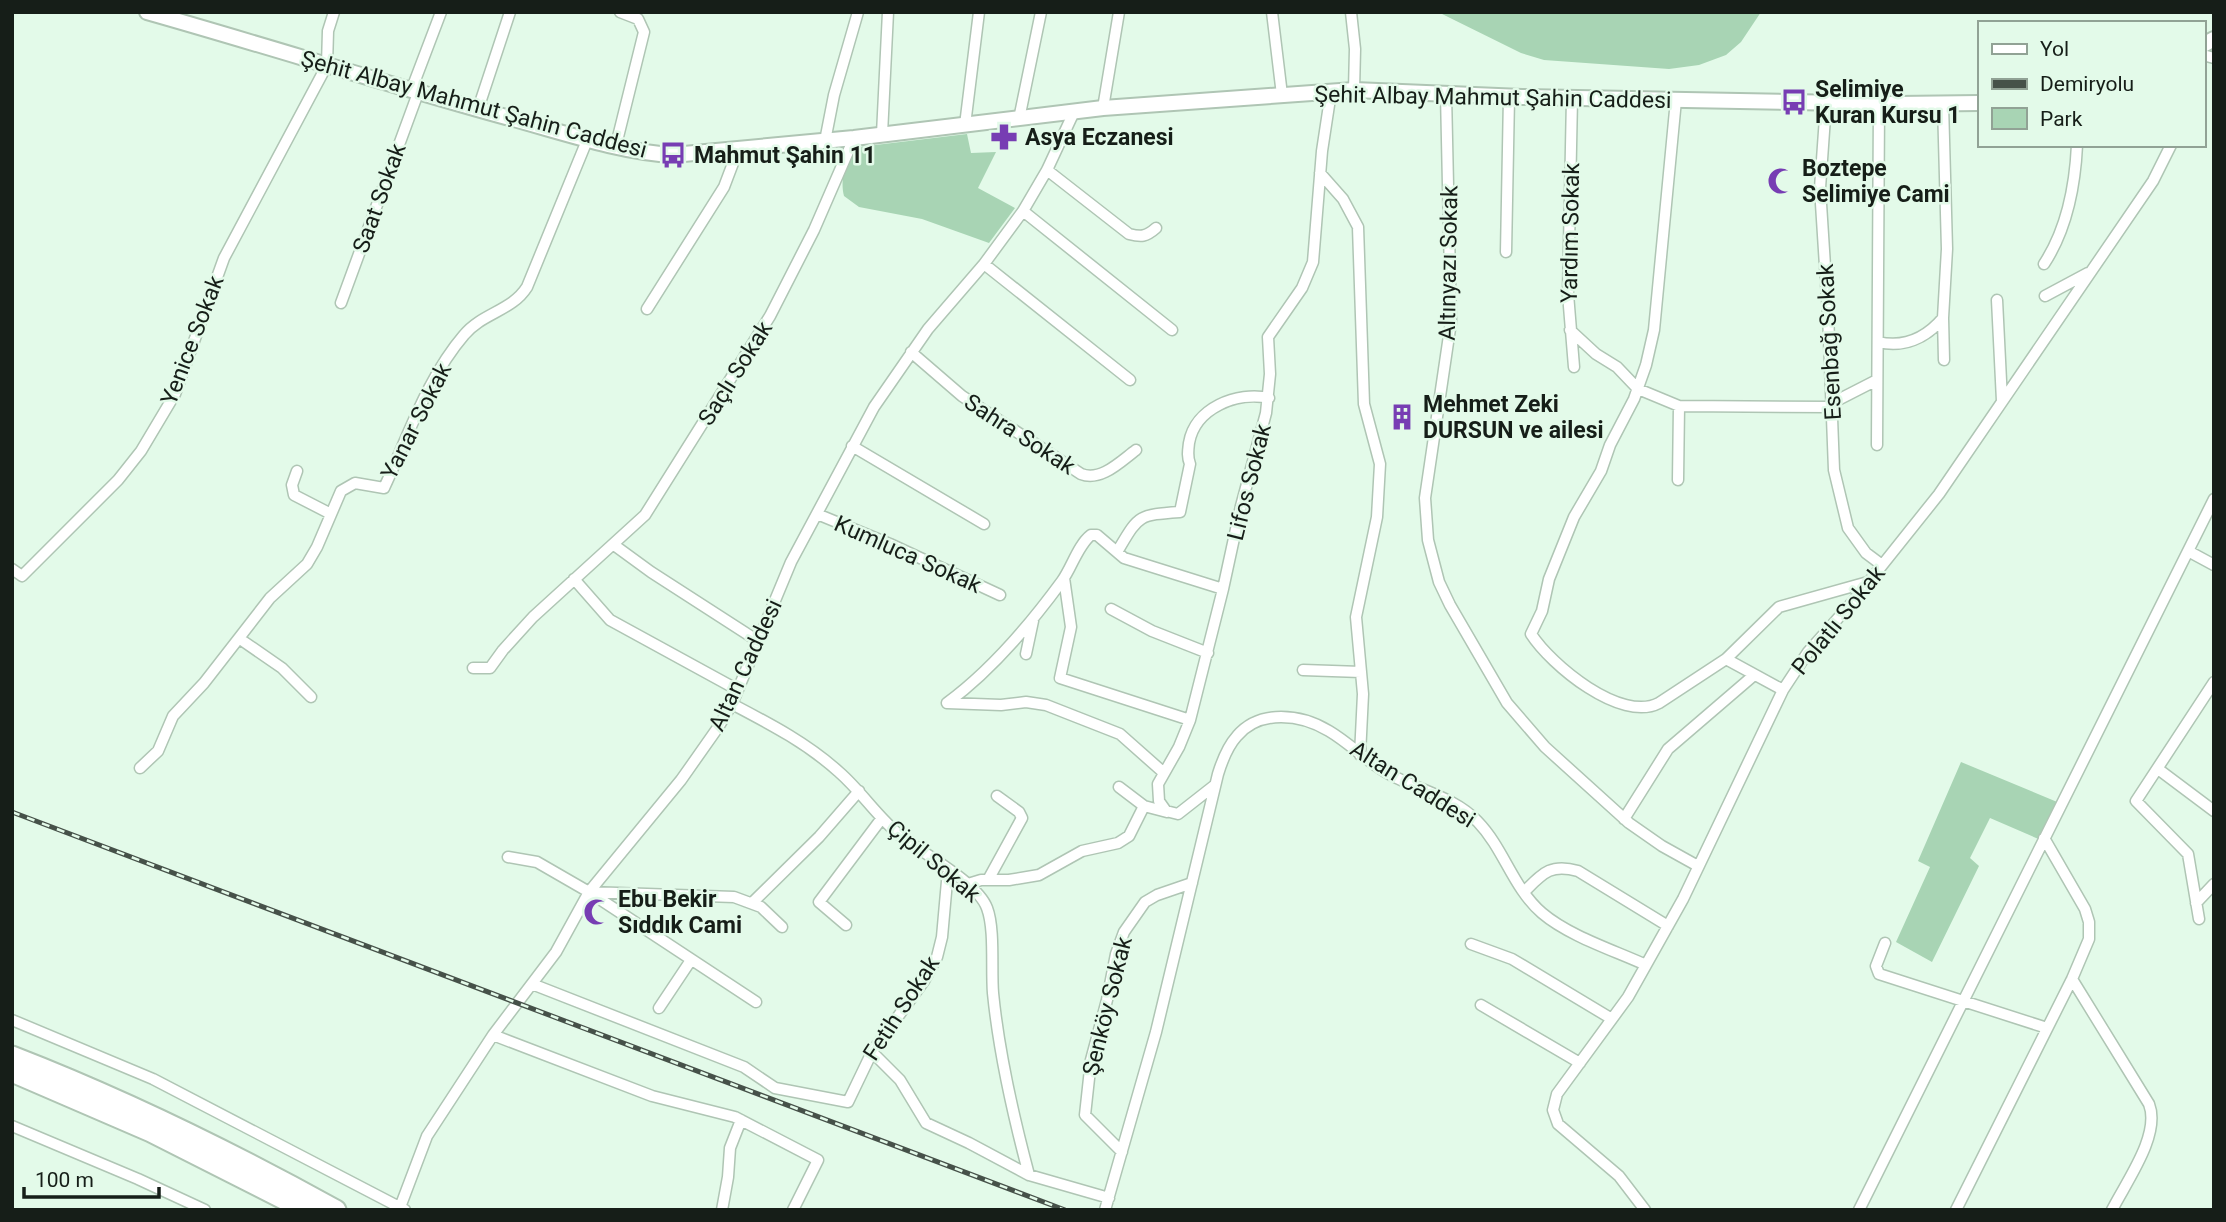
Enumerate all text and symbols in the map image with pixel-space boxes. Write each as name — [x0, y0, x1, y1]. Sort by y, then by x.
legend — [1978, 21, 2205, 147]
text: Yol — [2040, 37, 2069, 61]
street label: Şehit Albay Mahmut Şahin Caddesi — [298, 45, 650, 164]
text: Demiryolu — [2040, 72, 2134, 96]
place label: Selimiye Kuran Kursu 1 — [1815, 76, 1961, 129]
street label: Şehit Albay Mahmut Şahin Caddesi — [1314, 81, 1672, 114]
bus stop icon: Selimiye Kuran Kursu 1 — [1779, 87, 1809, 117]
text: Park — [2040, 107, 2083, 131]
pharmacy icon: Asya Eczanesi — [989, 122, 1019, 152]
place label: Asya Eczanesi — [1025, 124, 1174, 151]
street label: Saat Sokak — [347, 139, 412, 257]
bus stop icon: Mahmut Şahin 11 — [658, 140, 688, 170]
place label: Mahmut Şahin 11 — [694, 142, 876, 169]
place label: Boztepe Selimiye Cami — [1802, 155, 1950, 208]
street label: Yardım Sokak — [1556, 162, 1585, 303]
mosque icon: Boztepe Selimiye Cami — [1766, 166, 1796, 196]
street label: Altınyazı Sokak — [1434, 185, 1463, 341]
street label: Esenbağ Sokak — [1812, 263, 1847, 421]
street label: Yenice Sokak — [155, 271, 230, 409]
street label: Saçlı Sokak — [693, 316, 778, 430]
street label: Yanar Sokak — [376, 358, 457, 484]
street label: Sahra Sokak — [959, 389, 1081, 481]
place label: Mehmet Zeki DURSUN ve ailesi — [1423, 391, 1604, 444]
building icon: Mehmet Zeki DURSUN ve ailesi — [1387, 402, 1417, 432]
street label: Lifos Sokak — [1222, 421, 1277, 543]
street label: Kumluca Sokak — [830, 510, 986, 599]
street label: Polatlı Sokak — [1786, 560, 1891, 680]
street label: Altan Caddesi — [703, 595, 788, 735]
street label: Altan Caddesi — [1345, 735, 1480, 834]
street label: Çipil Sokak — [882, 815, 986, 908]
place label: Ebu Bekir Sıddık Cami — [618, 886, 742, 939]
mosque icon: Ebu Bekir Sıddık Cami — [582, 897, 612, 927]
street label: Şenköy Sokak — [1077, 933, 1138, 1078]
street label: Fetih Sokak — [858, 951, 945, 1065]
scale bar — [24, 1156, 159, 1200]
text: 100 m — [35, 1168, 94, 1192]

